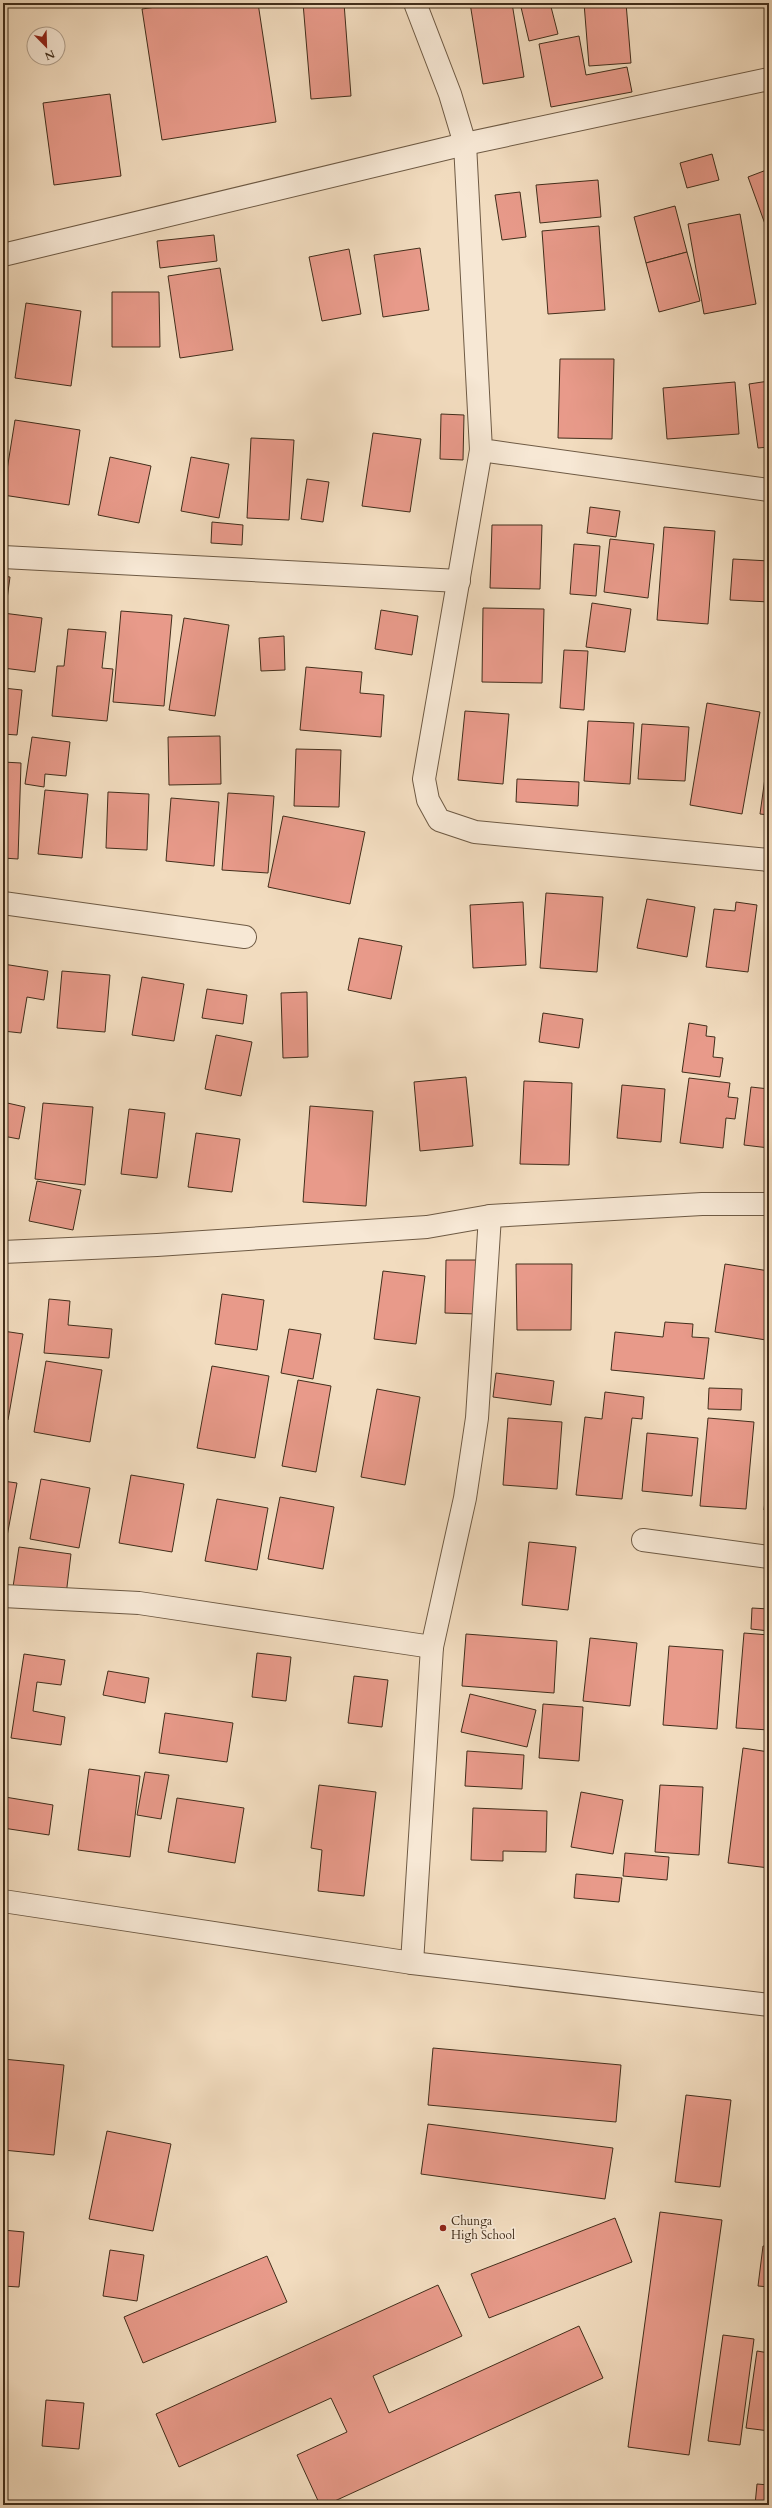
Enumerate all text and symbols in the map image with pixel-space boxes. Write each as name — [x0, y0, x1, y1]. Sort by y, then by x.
north arrow — [26, 26, 66, 66]
text: N — [42, 46, 57, 64]
place label: Chunga High School — [451, 2213, 515, 2243]
marker: Chunga High School — [438, 2223, 448, 2233]

